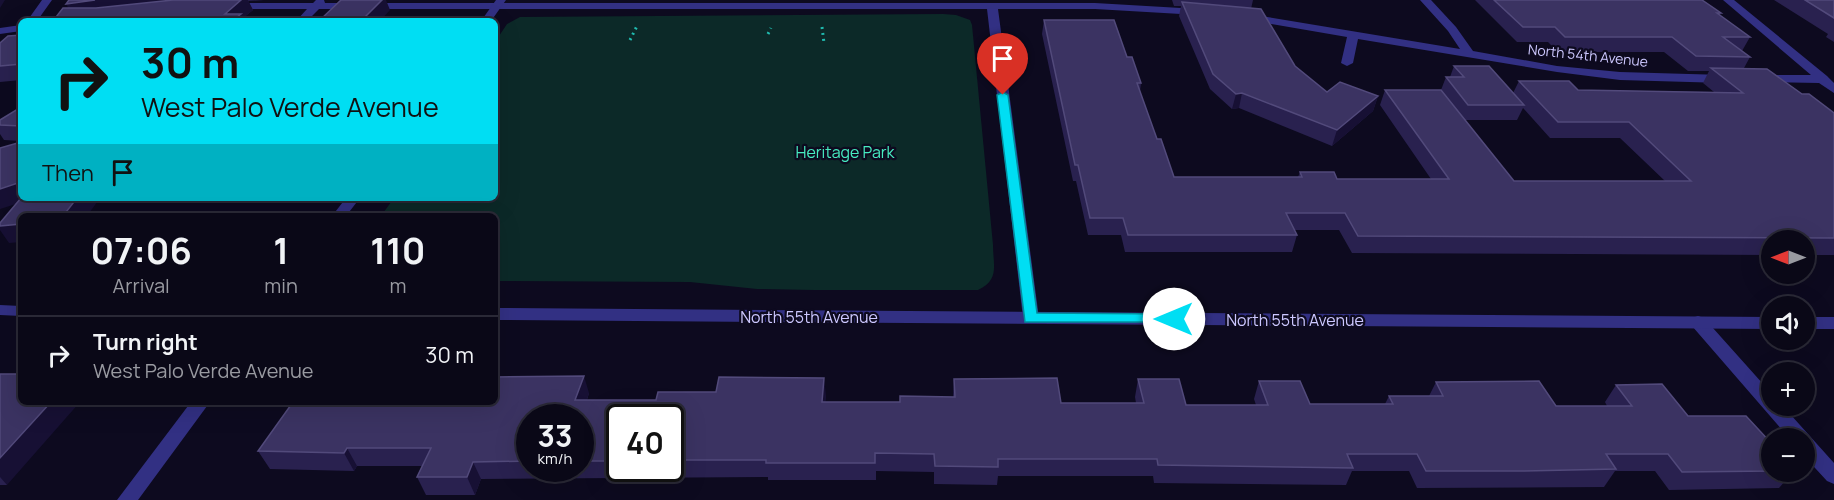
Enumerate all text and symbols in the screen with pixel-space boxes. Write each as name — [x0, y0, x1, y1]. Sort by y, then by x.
text: 30 m — [141, 33, 239, 91]
pin — [977, 33, 1028, 95]
street label: North 54th Avenue — [1527, 39, 1649, 71]
icon: right — [42, 42, 120, 120]
icon: arrive — [986, 42, 1019, 75]
text: West Palo Verde Avenue — [141, 88, 439, 125]
park label: Heritage Park — [795, 141, 896, 163]
icon: arrive — [106, 156, 139, 189]
text: Then — [42, 158, 94, 188]
text: 07:06 — [90, 226, 192, 275]
text: 1 — [273, 226, 289, 275]
text: 110 — [370, 226, 426, 275]
north arrow — [1761, 230, 1815, 284]
map controls — [1761, 230, 1815, 482]
text: Arrival — [113, 272, 170, 299]
text: min — [264, 272, 298, 299]
text: m — [389, 272, 406, 299]
position arrow — [1142, 287, 1206, 351]
button: sound — [1761, 296, 1815, 350]
street label: North 55th Avenue — [740, 306, 878, 328]
street label: North 55th Avenue — [1226, 309, 1364, 331]
text: Turn right — [93, 327, 198, 357]
icon: right — [42, 339, 75, 372]
text: 30 m — [425, 340, 474, 370]
text: West Palo Verde Avenue — [93, 357, 314, 384]
button: + — [1761, 362, 1815, 416]
speed limit sign: 40 — [606, 404, 684, 482]
text: 33 — [538, 415, 572, 456]
button: − — [1761, 428, 1815, 482]
text: km/h — [538, 448, 572, 469]

